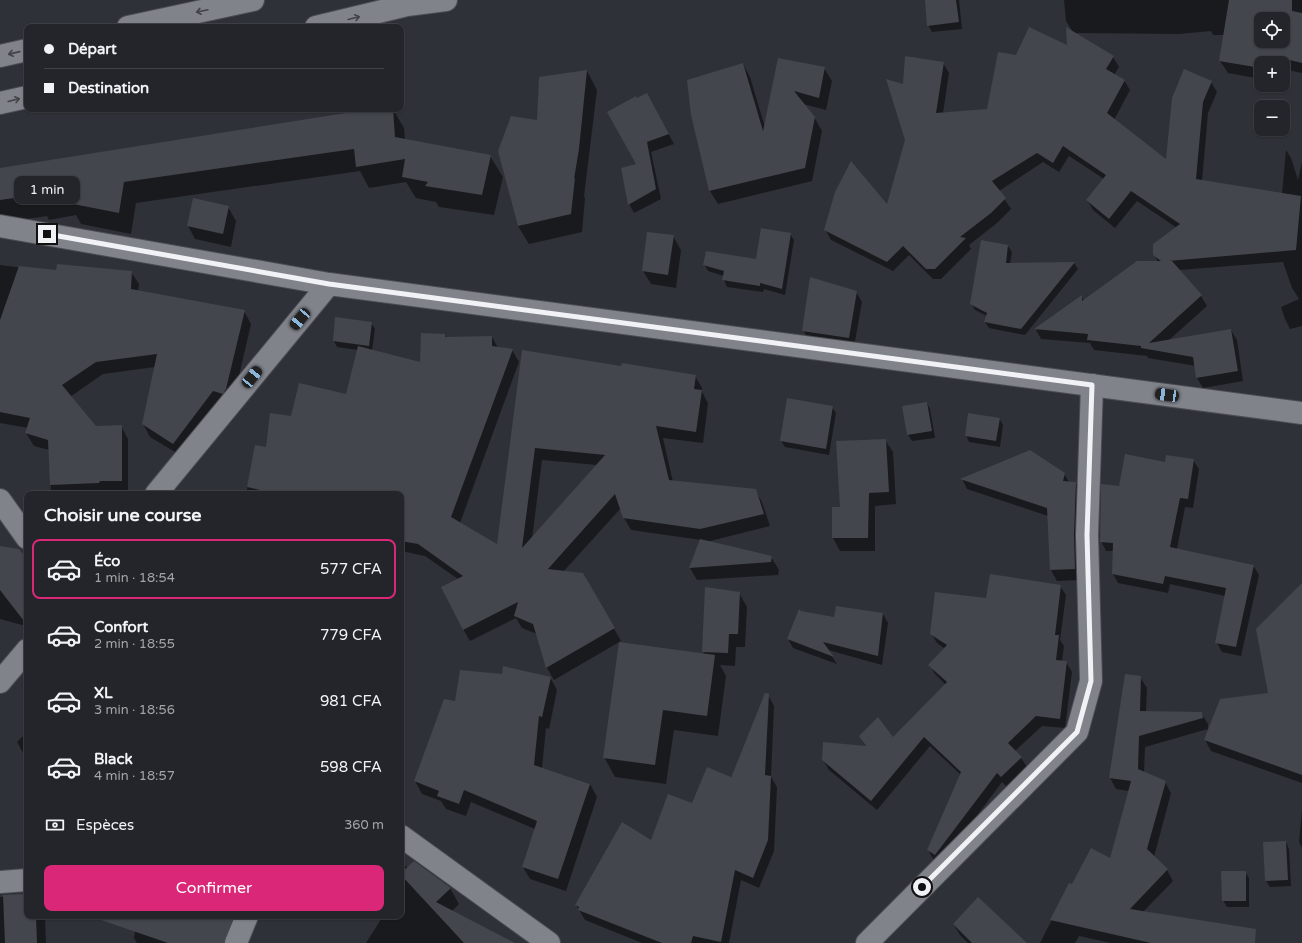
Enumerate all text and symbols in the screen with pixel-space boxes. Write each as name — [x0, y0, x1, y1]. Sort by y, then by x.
one-way arrow — [195, 8, 208, 16]
map controls — [1254, 12, 1290, 136]
button: locate — [1254, 12, 1290, 48]
one-way arrow — [347, 14, 360, 21]
text: Départ — [68, 40, 117, 58]
one-way arrow — [7, 49, 20, 57]
button: + — [1254, 56, 1290, 92]
text: Destination — [68, 79, 149, 97]
one-way arrow — [7, 96, 20, 103]
button: − — [1254, 100, 1290, 136]
callout: 1 min — [14, 176, 80, 204]
text: 1 min — [30, 182, 64, 198]
route end — [38, 225, 56, 243]
car — [288, 306, 312, 332]
car — [240, 364, 264, 390]
car — [1154, 387, 1180, 403]
text: Choisir une course — [44, 504, 202, 526]
icon: car — [46, 551, 82, 587]
text: Éco — [94, 552, 120, 570]
text: 577 CFA — [320, 560, 382, 578]
text: 1 min · 18:54 — [94, 570, 175, 586]
icon: car — [46, 617, 82, 653]
text: Confort — [94, 618, 148, 636]
text: 779 CFA — [320, 626, 382, 644]
text: 2 min · 18:55 — [94, 636, 175, 652]
icon: car — [46, 683, 82, 719]
text: XL — [94, 684, 113, 702]
text: 981 CFA — [320, 692, 382, 710]
text: 3 min · 18:56 — [94, 702, 175, 718]
icon: car — [46, 749, 82, 785]
text: Black — [94, 750, 133, 768]
text: 598 CFA — [320, 758, 382, 776]
text: 4 min · 18:57 — [94, 768, 175, 784]
icon: cash — [44, 814, 66, 836]
text: Espèces — [76, 816, 134, 834]
text: 360 m — [344, 817, 384, 833]
button: Confirmer — [44, 865, 384, 911]
route start — [913, 878, 931, 896]

